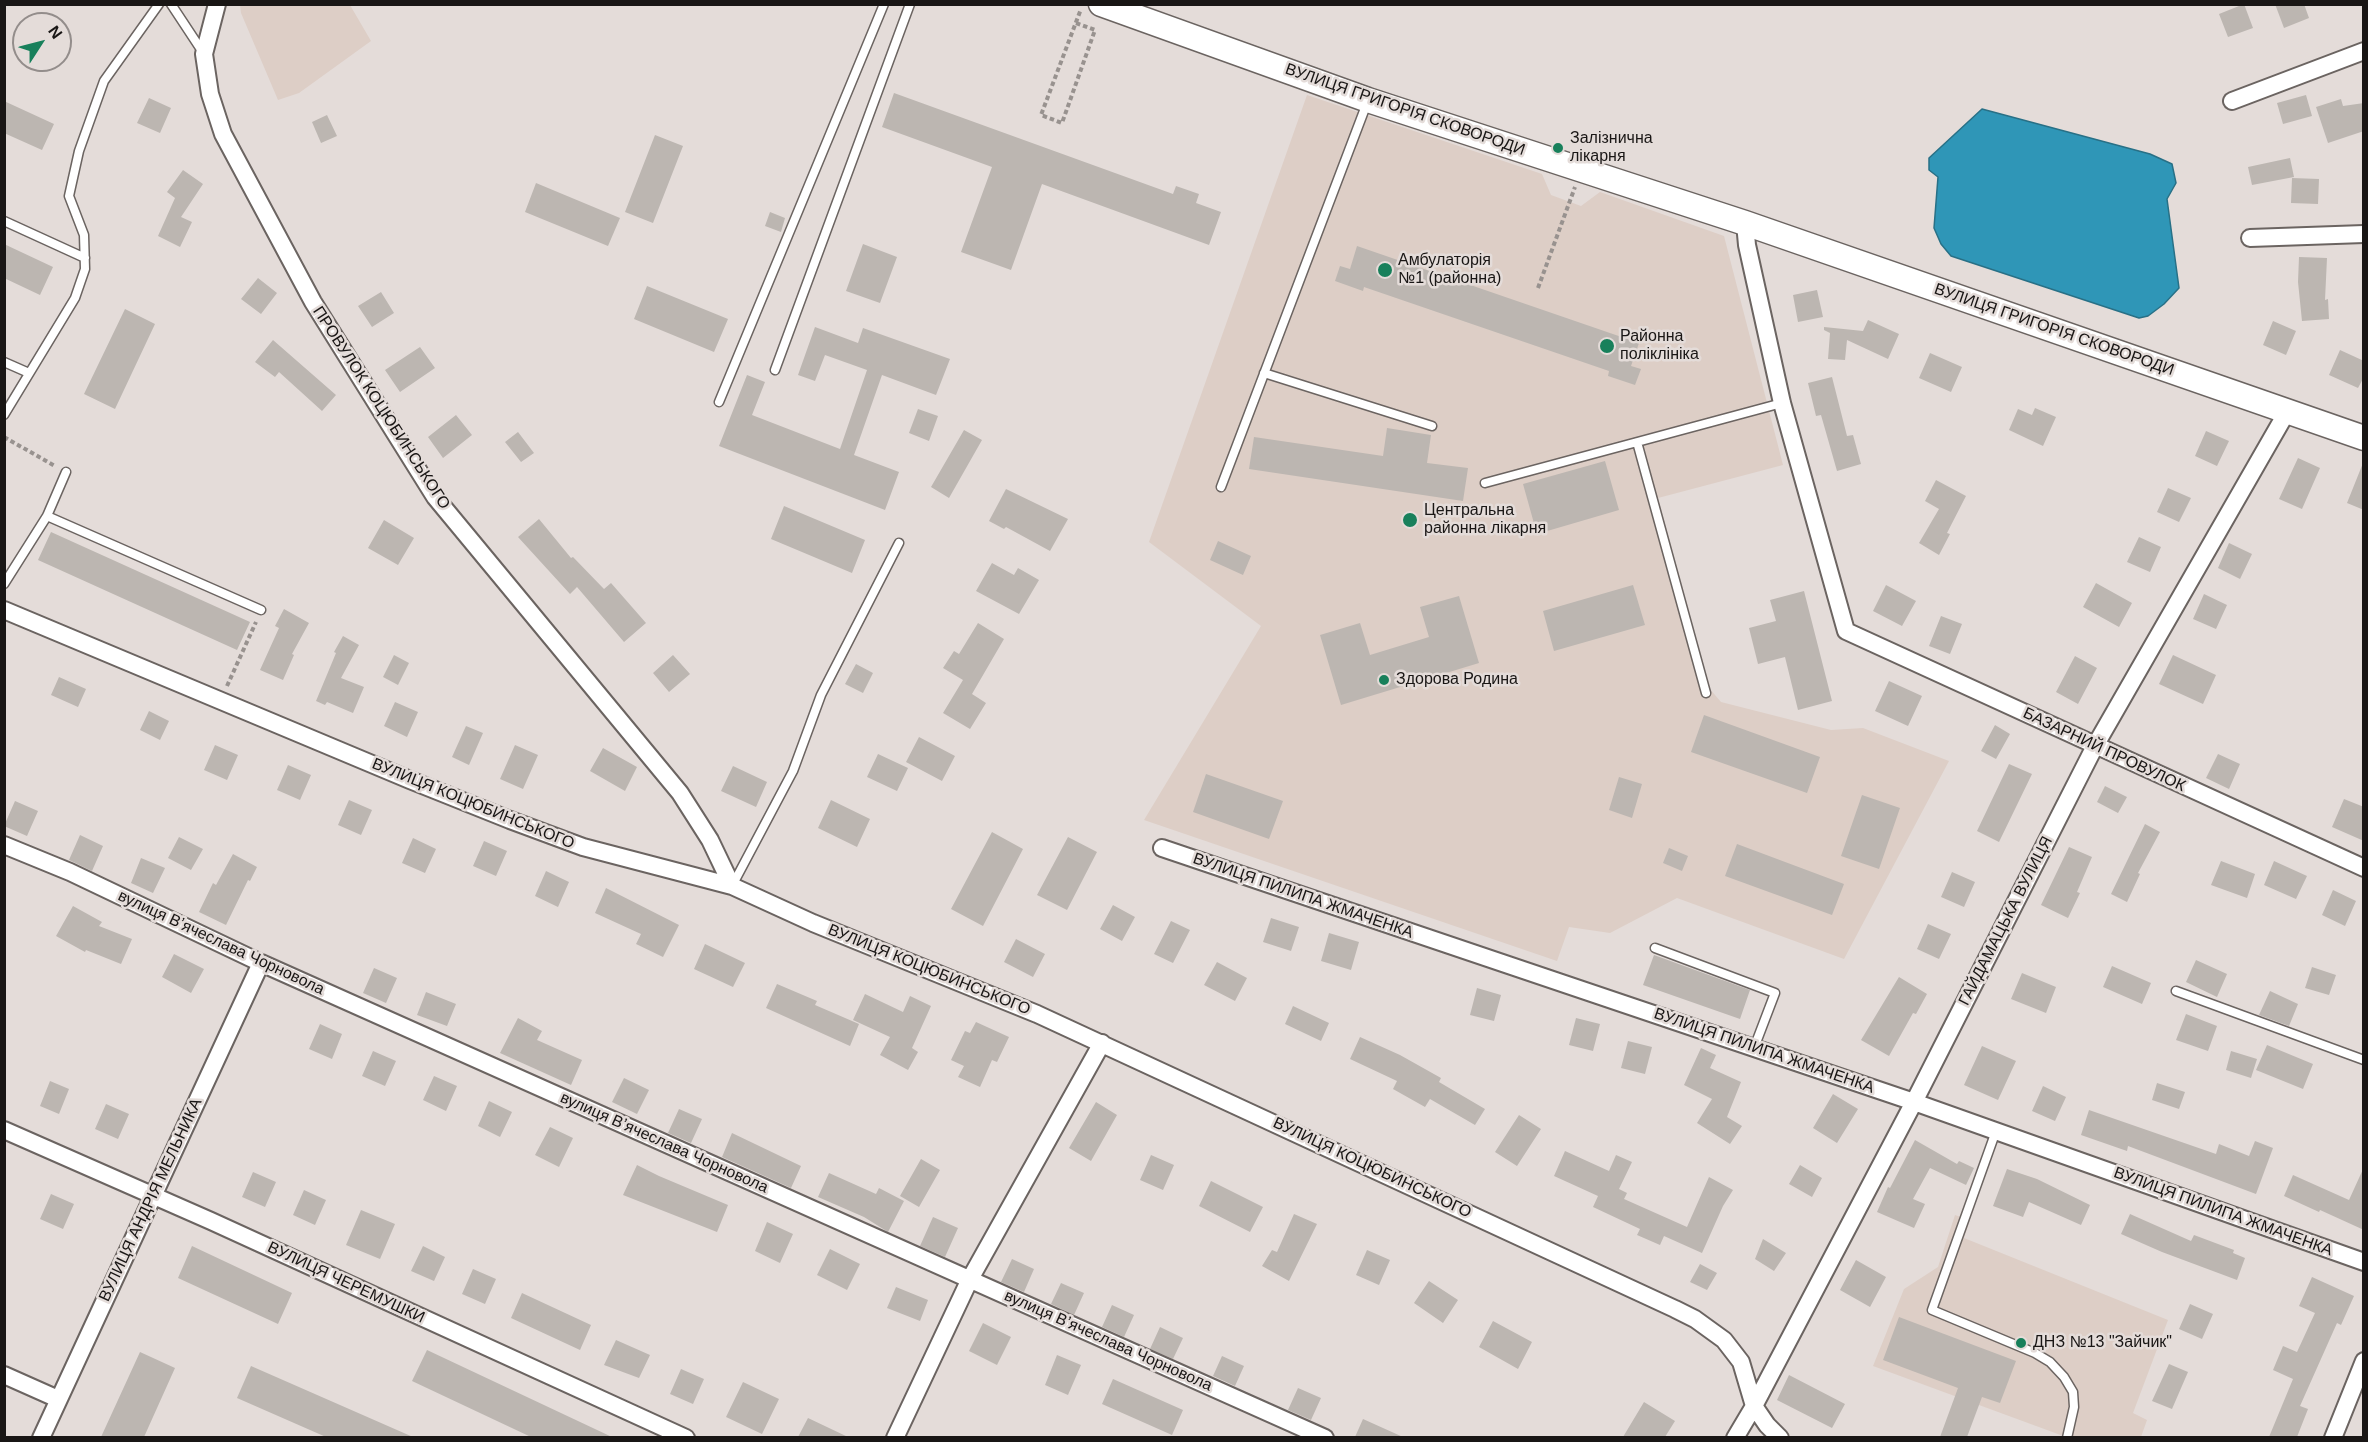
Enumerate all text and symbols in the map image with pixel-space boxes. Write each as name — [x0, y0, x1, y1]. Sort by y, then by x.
north arrow — [12, 12, 72, 72]
text: N — [45, 23, 66, 42]
street label: ВУЛИЦЯ ГРИГОРІЯ СКОВОРОДИ — [1283, 60, 1527, 160]
place label: Залізнична лікарня — [1570, 129, 1653, 167]
marker: Залізнична лікарня — [1551, 141, 1565, 155]
place label: Амбулаторія №1 (районна) — [1398, 251, 1501, 289]
marker: Амбулаторія №1 (районна) — [1376, 261, 1394, 279]
street label: ВУЛИЦЯ ГРИГОРІЯ СКОВОРОДИ — [1932, 280, 2176, 380]
street label: ПРОВУЛОК КОЦЮБИНСЬКОГО — [308, 303, 454, 513]
place label: Районна поліклініка — [1620, 327, 1699, 365]
marker: Районна поліклініка — [1598, 337, 1616, 355]
place label: Центральна районна лікарня — [1424, 501, 1546, 539]
marker: Центральна районна лікарня — [1401, 511, 1419, 529]
place label: Здорова Родина — [1396, 670, 1518, 690]
marker: Здорова Родина — [1377, 673, 1391, 687]
street label: БАЗАРНИЙ ПРОВУЛОК — [2020, 704, 2188, 796]
street label: ВУЛИЦЯ КОЦЮБИНСЬКОГО — [369, 755, 577, 853]
street label: ГАЙДАМАЦЬКА ВУЛИЦЯ — [1955, 833, 2057, 1009]
street label: ВУЛИЦЯ ПИЛИПА ЖМАЧЕНКА — [1190, 849, 1416, 943]
street label: вулиця Вʼячеслава Чорновола — [115, 887, 327, 999]
street label: ВУЛИЦЯ КОЦЮБИНСЬКОГО — [825, 921, 1033, 1019]
street label: ВУЛИЦЯ ПИЛИПА ЖМАЧЕНКА — [1651, 1004, 1877, 1098]
street label: вулиця Вʼячеслава Чорновола — [557, 1088, 771, 1198]
street label: ВУЛИЦЯ АНДРІЯ МЕЛЬНИКА — [95, 1095, 207, 1305]
street label: ВУЛИЦЯ КОЦЮБИНСЬКОГО — [1270, 1114, 1474, 1222]
street label: ВУЛИЦЯ ПИЛИПА ЖМАЧЕНКА — [2111, 1163, 2335, 1261]
street label: ВУЛИЦЯ ЧЕРЕМУШКИ — [264, 1238, 428, 1328]
street label: вулиця Вʼячеслава Чорновола — [1001, 1286, 1215, 1396]
place label: ДНЗ №13 "Зайчик" — [2033, 1333, 2172, 1353]
marker: ДНЗ №13 "Зайчик" — [2014, 1336, 2028, 1350]

